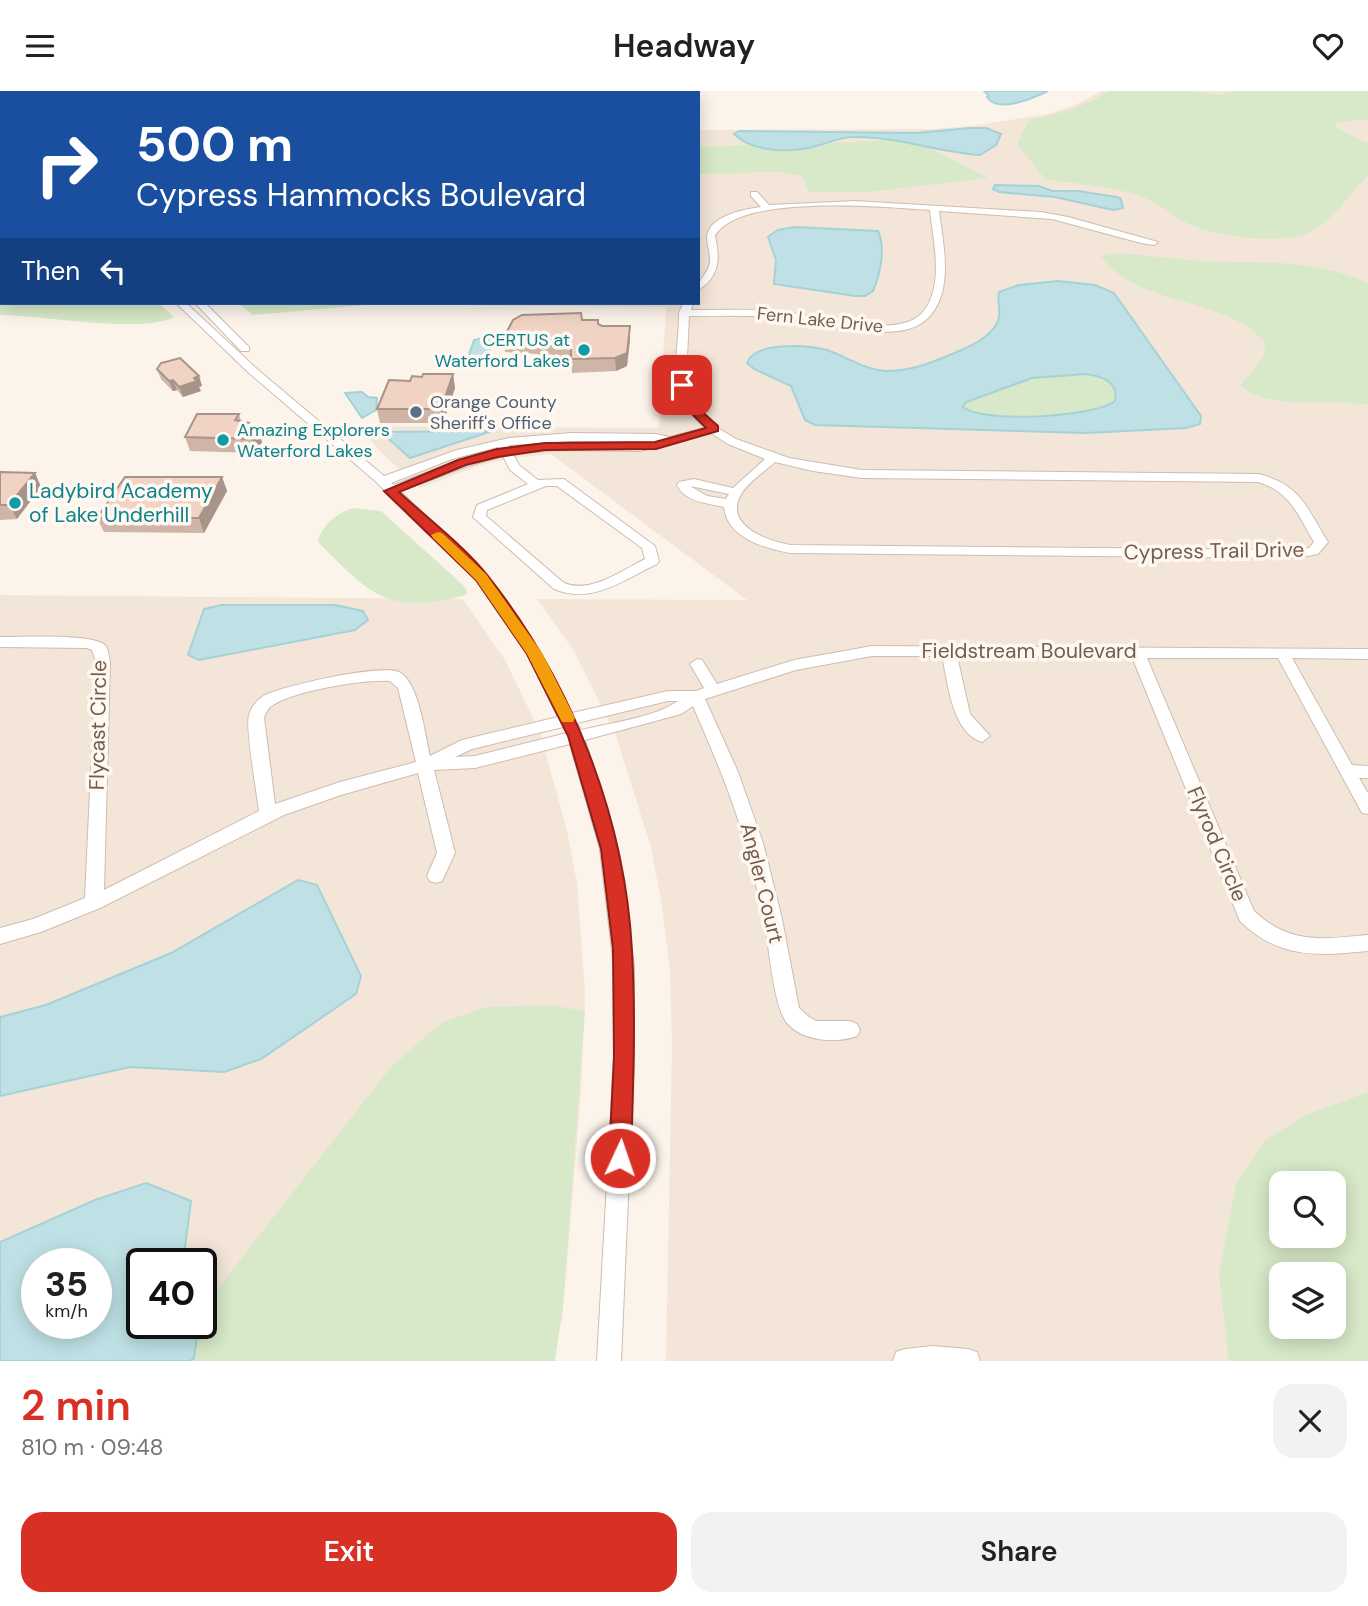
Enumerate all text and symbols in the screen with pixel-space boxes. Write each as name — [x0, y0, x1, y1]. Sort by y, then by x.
text: Headway — [613, 25, 755, 67]
icon: menu — [21, 27, 59, 65]
icon: heart — [1309, 27, 1347, 65]
text: 500 m — [136, 112, 293, 176]
icon: right — [21, 119, 112, 210]
text: Cypress Hammocks Boulevard — [136, 174, 586, 216]
icon: left — [94, 252, 132, 290]
text: Then — [21, 254, 80, 288]
street label: Fern Lake Drive — [756, 301, 884, 339]
place label: CERTUS at Waterford Lakes — [434, 328, 570, 373]
marker: CERTUS at Waterford Lakes — [576, 342, 592, 358]
pin — [652, 355, 712, 415]
icon: arrive — [663, 366, 701, 404]
place label: Orange County Sheriff's Office — [430, 390, 557, 435]
marker: Orange County Sheriff's Office — [408, 404, 424, 420]
place label: Amazing Explorers Waterford Lakes — [237, 418, 390, 463]
marker: Amazing Explorers Waterford Lakes — [215, 432, 231, 448]
place label: Ladybird Academy of Lake Underhill — [29, 477, 213, 529]
marker: Ladybird Academy of Lake Underhill — [7, 495, 23, 511]
street label: Cypress Trail Drive — [1123, 535, 1305, 567]
street label: Fieldstream Boulevard — [921, 637, 1137, 665]
street label: Flycast Circle — [83, 660, 113, 790]
street label: Flyrod Circle — [1180, 782, 1254, 906]
street label: Angler Court — [734, 820, 790, 946]
position arrow — [583, 1121, 657, 1195]
map controls — [1269, 1171, 1346, 1339]
button: search — [1269, 1171, 1346, 1248]
speed limit sign: 40 — [126, 1248, 217, 1339]
text: 35 — [45, 1261, 88, 1307]
button: layers — [1269, 1262, 1346, 1339]
text: km/h — [45, 1299, 88, 1323]
text: 2 min — [21, 1378, 131, 1433]
button: close — [1273, 1384, 1347, 1458]
text: 810 m · 09:48 — [21, 1432, 164, 1462]
button: Exit — [21, 1512, 677, 1592]
button: Share — [691, 1512, 1347, 1592]

